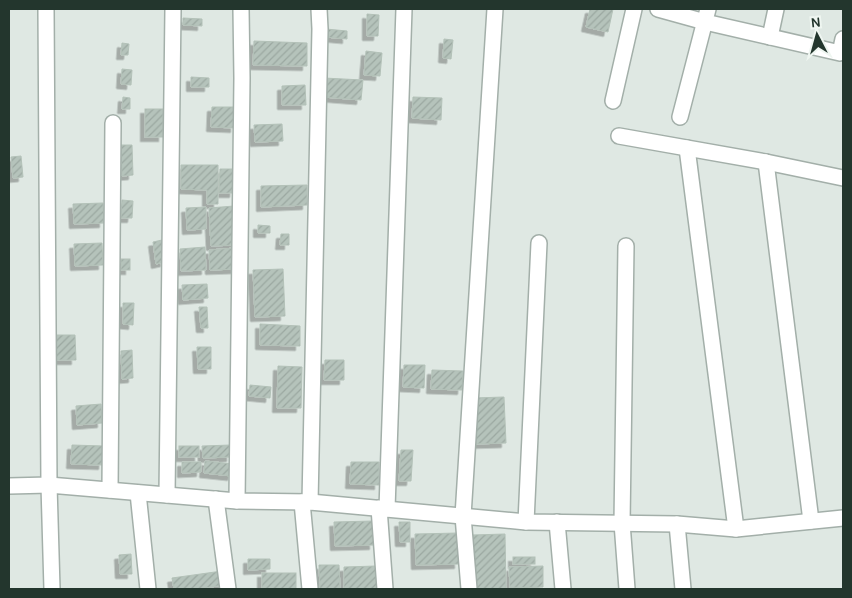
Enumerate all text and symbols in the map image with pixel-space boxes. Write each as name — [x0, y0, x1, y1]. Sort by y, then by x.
north arrow — [792, 10, 842, 60]
text: N — [810, 14, 822, 32]

